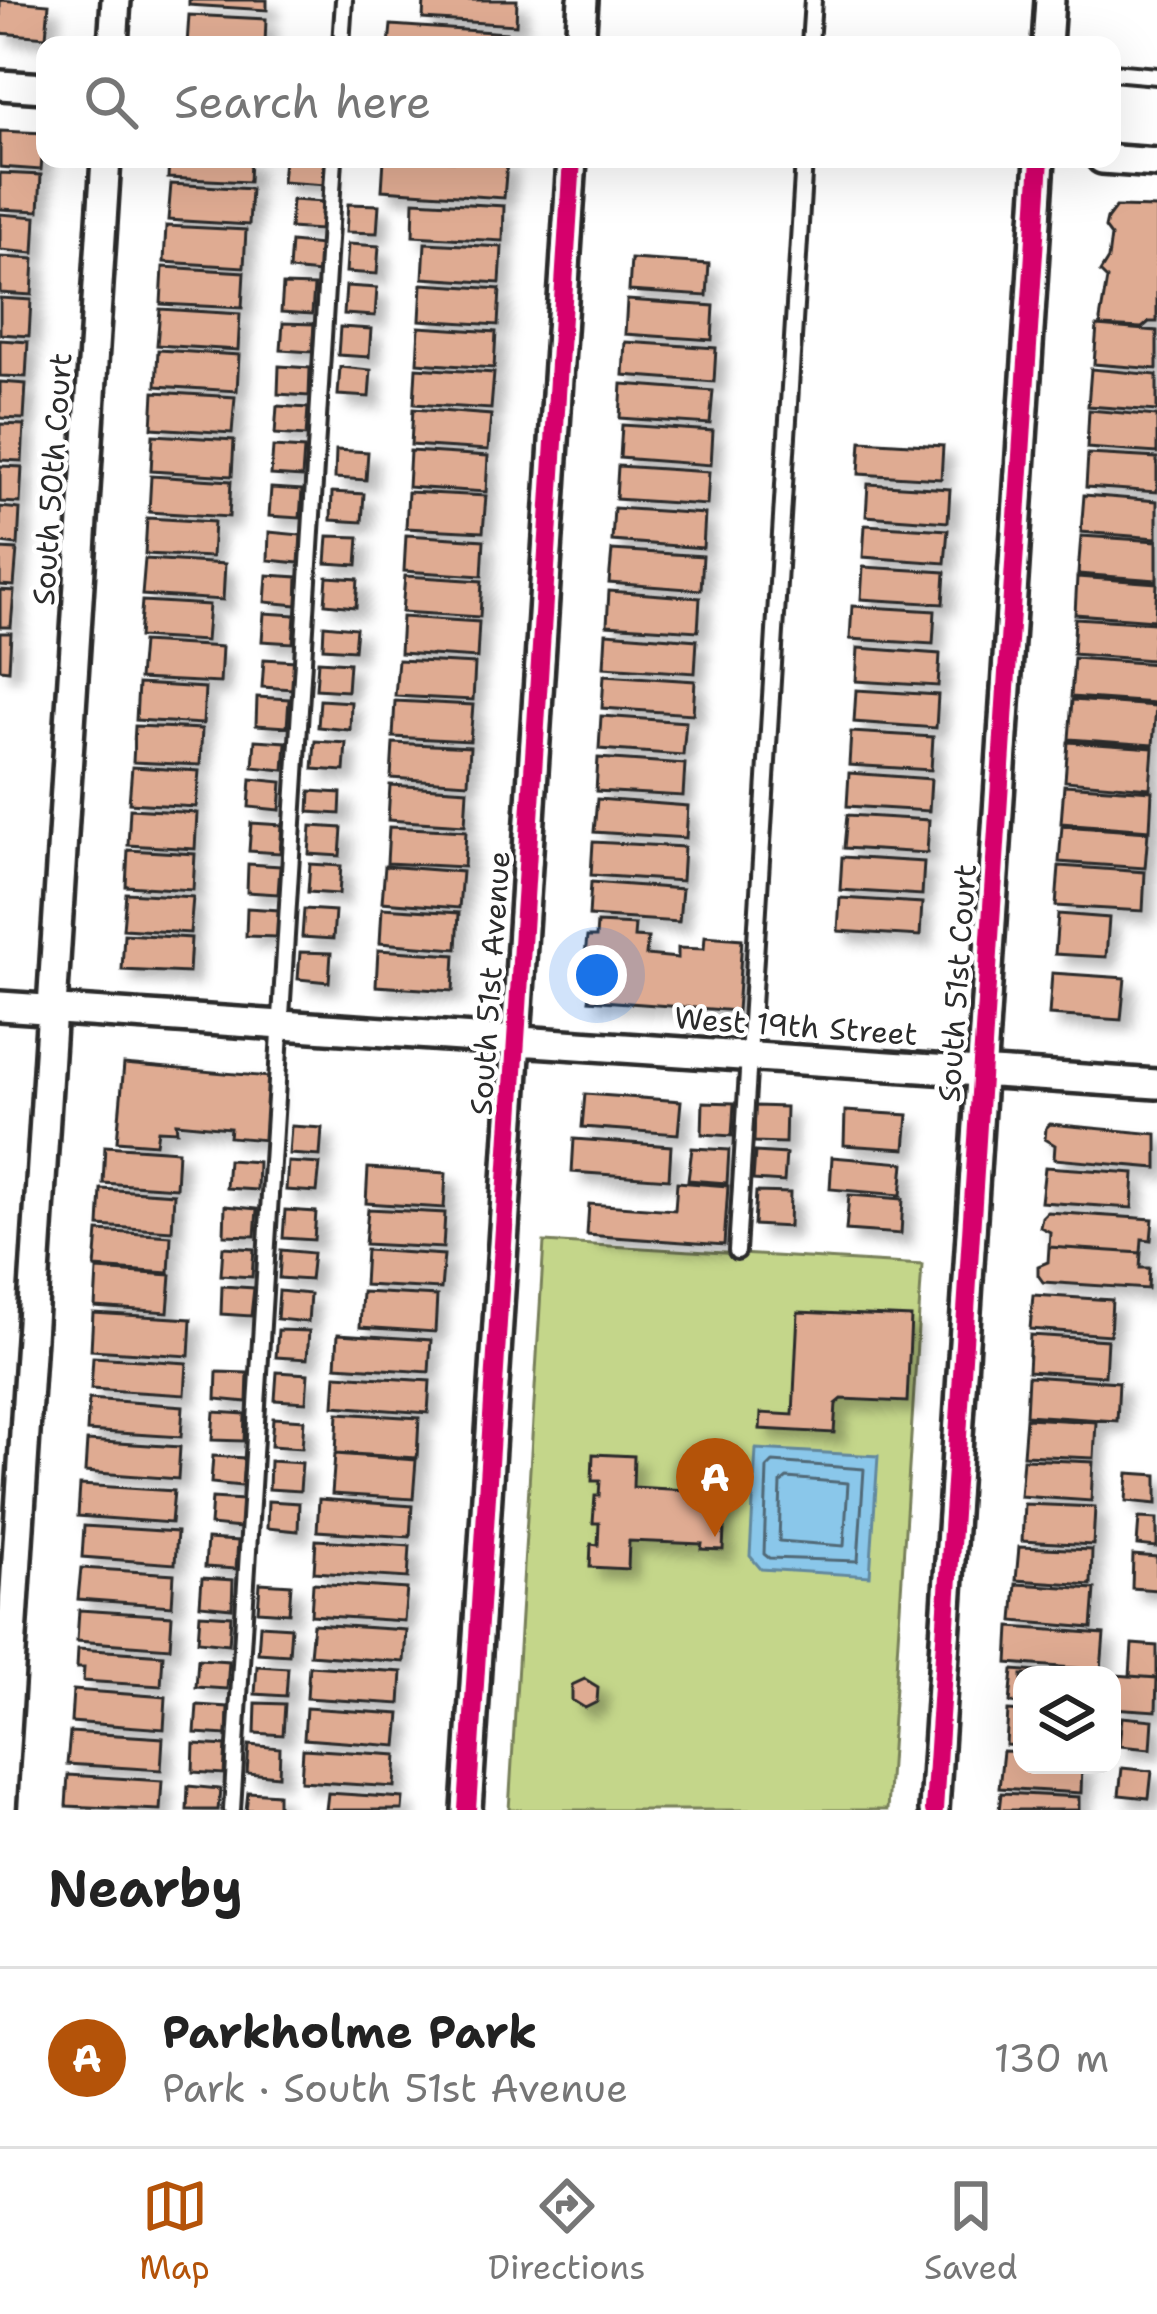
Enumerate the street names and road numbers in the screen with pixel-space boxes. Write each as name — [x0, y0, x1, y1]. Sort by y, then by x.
street label: South 50th Court — [23, 351, 81, 607]
street label: South 51st Avenue — [460, 849, 520, 1117]
street label: South 51st Court — [928, 862, 986, 1104]
street label: West 19th Street — [673, 997, 919, 1055]

